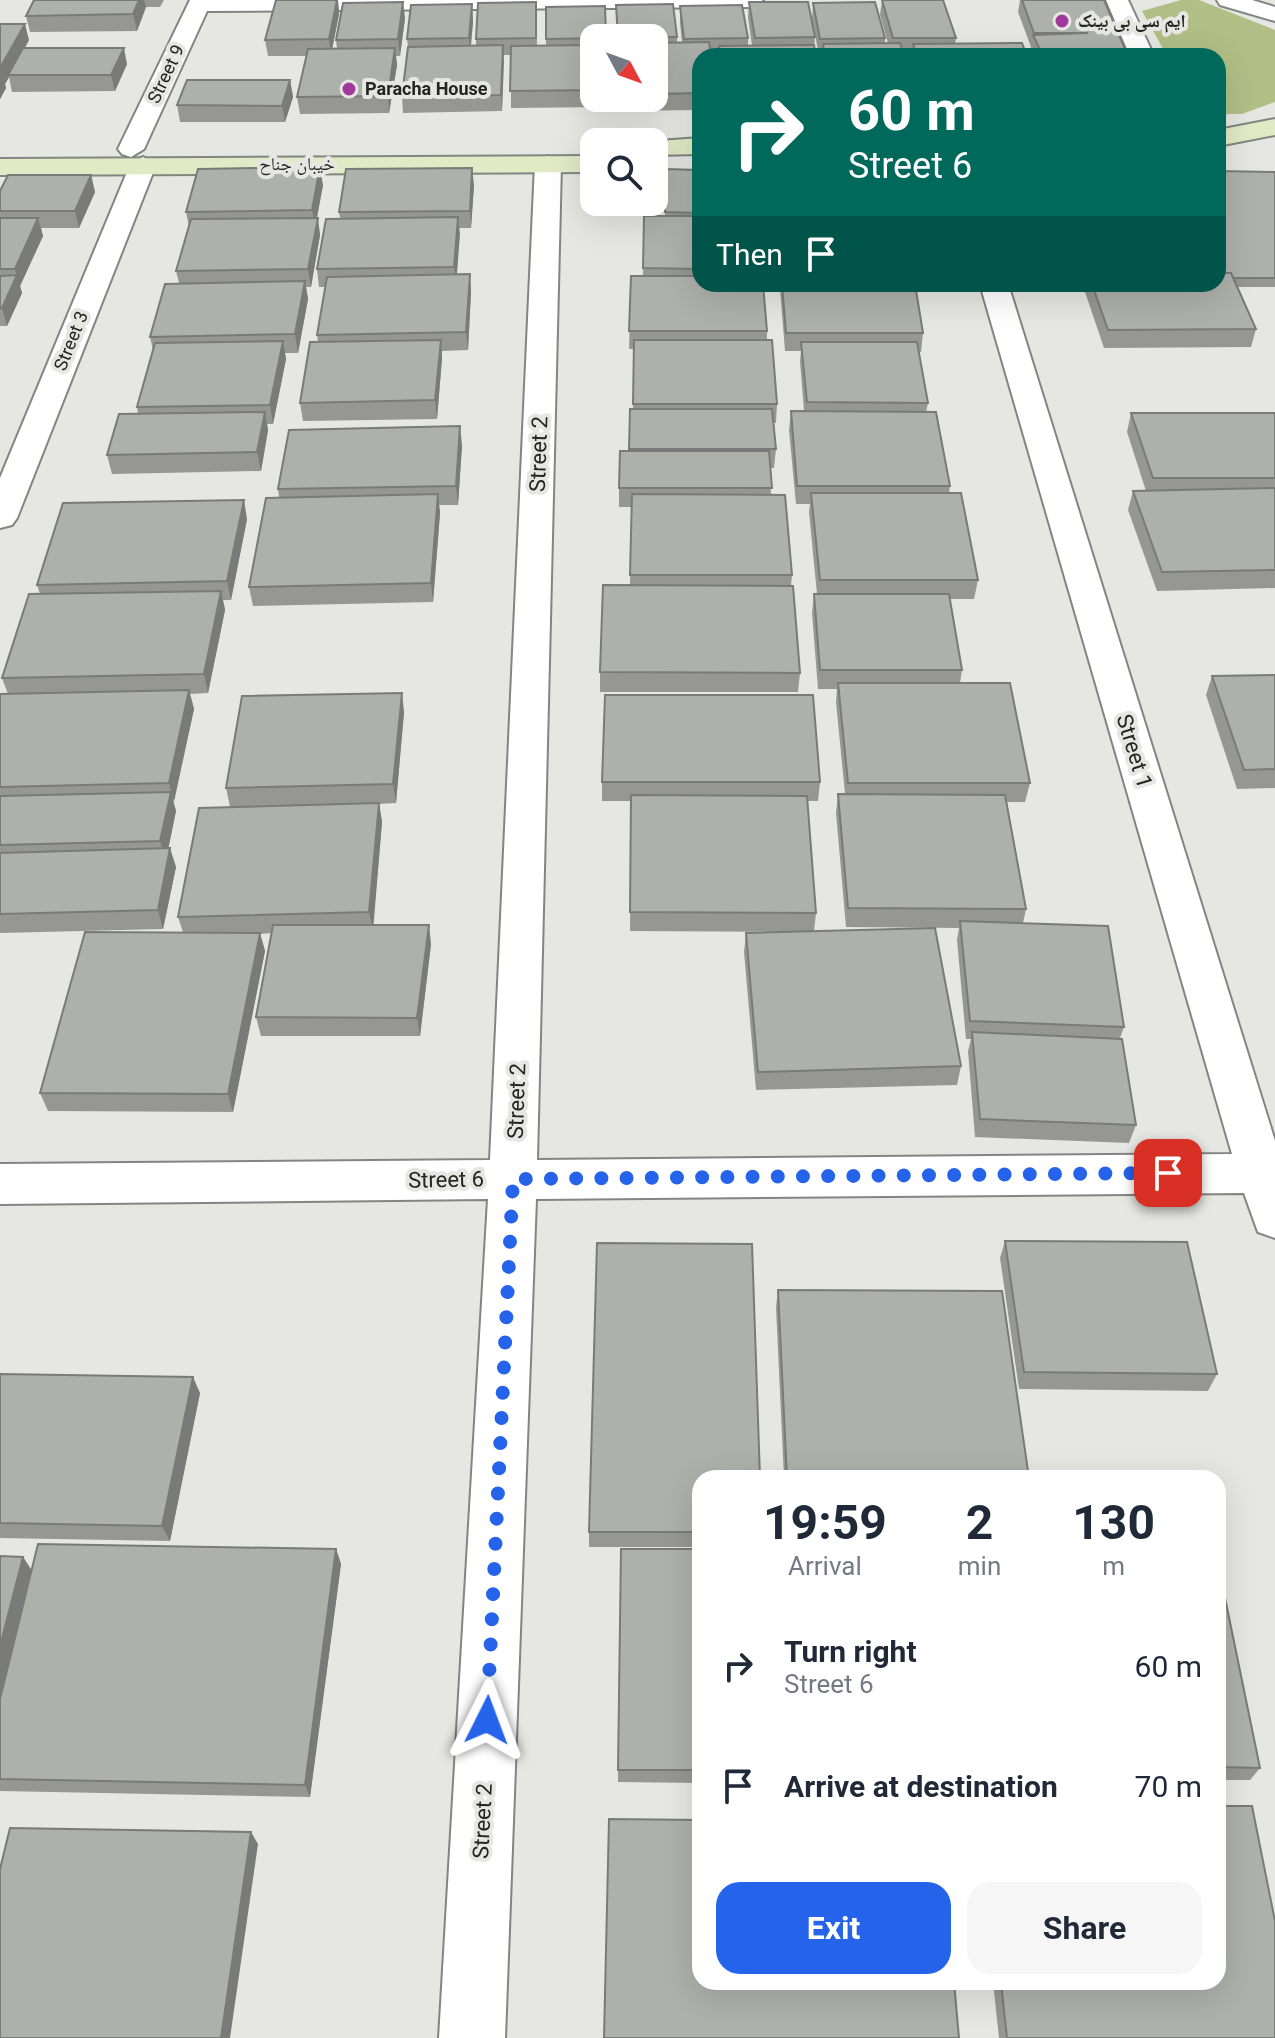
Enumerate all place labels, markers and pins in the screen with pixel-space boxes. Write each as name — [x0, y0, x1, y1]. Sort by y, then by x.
place label: ایم سی بی بینک — [1078, 10, 1186, 33]
marker: ایم سی بی بینک — [1053, 12, 1071, 30]
place label: Paracha House — [365, 78, 488, 99]
marker: Paracha House — [340, 80, 358, 98]
pin — [1134, 1139, 1202, 1207]

